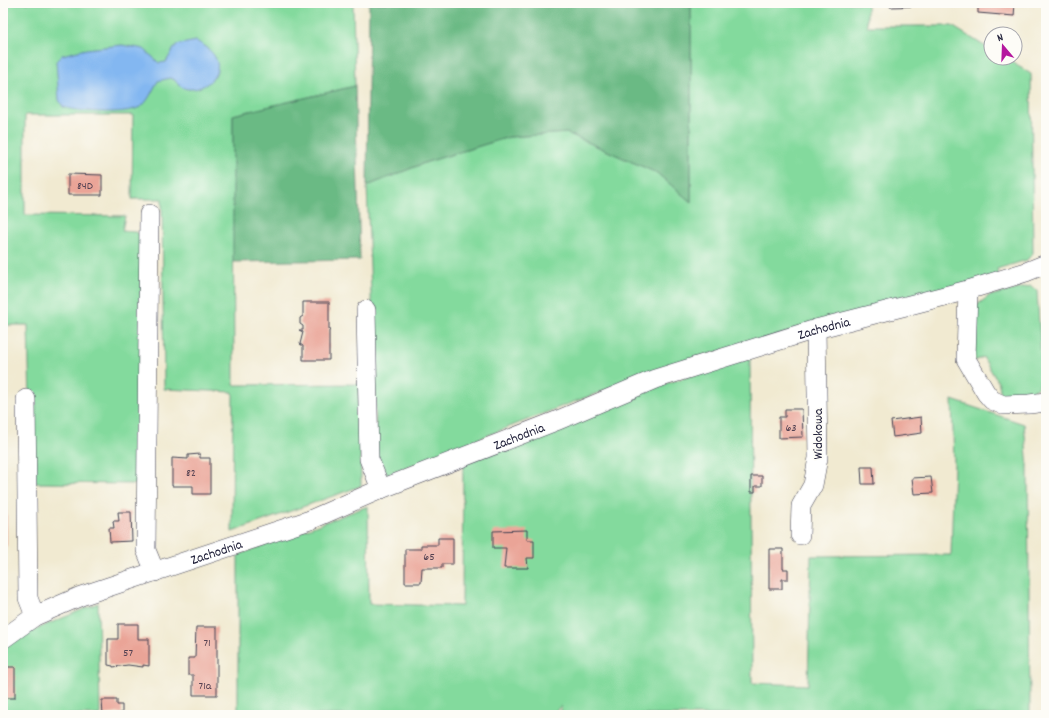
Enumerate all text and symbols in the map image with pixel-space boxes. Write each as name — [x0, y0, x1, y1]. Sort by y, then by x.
north arrow — [983, 26, 1023, 66]
text: N — [995, 30, 1006, 47]
house number: 84D — [77, 178, 93, 195]
street label: Zachodnia — [796, 313, 853, 346]
street label: Widokowa — [809, 408, 829, 459]
street label: Zachodnia — [491, 418, 548, 456]
house number: 63 — [785, 420, 797, 437]
house number: 82 — [186, 465, 196, 482]
street label: Zachodnia — [188, 535, 246, 571]
house number: 65 — [423, 549, 435, 566]
house number: 71 — [203, 635, 211, 652]
house number: 57 — [123, 645, 133, 662]
house number: 71a — [199, 678, 212, 695]

